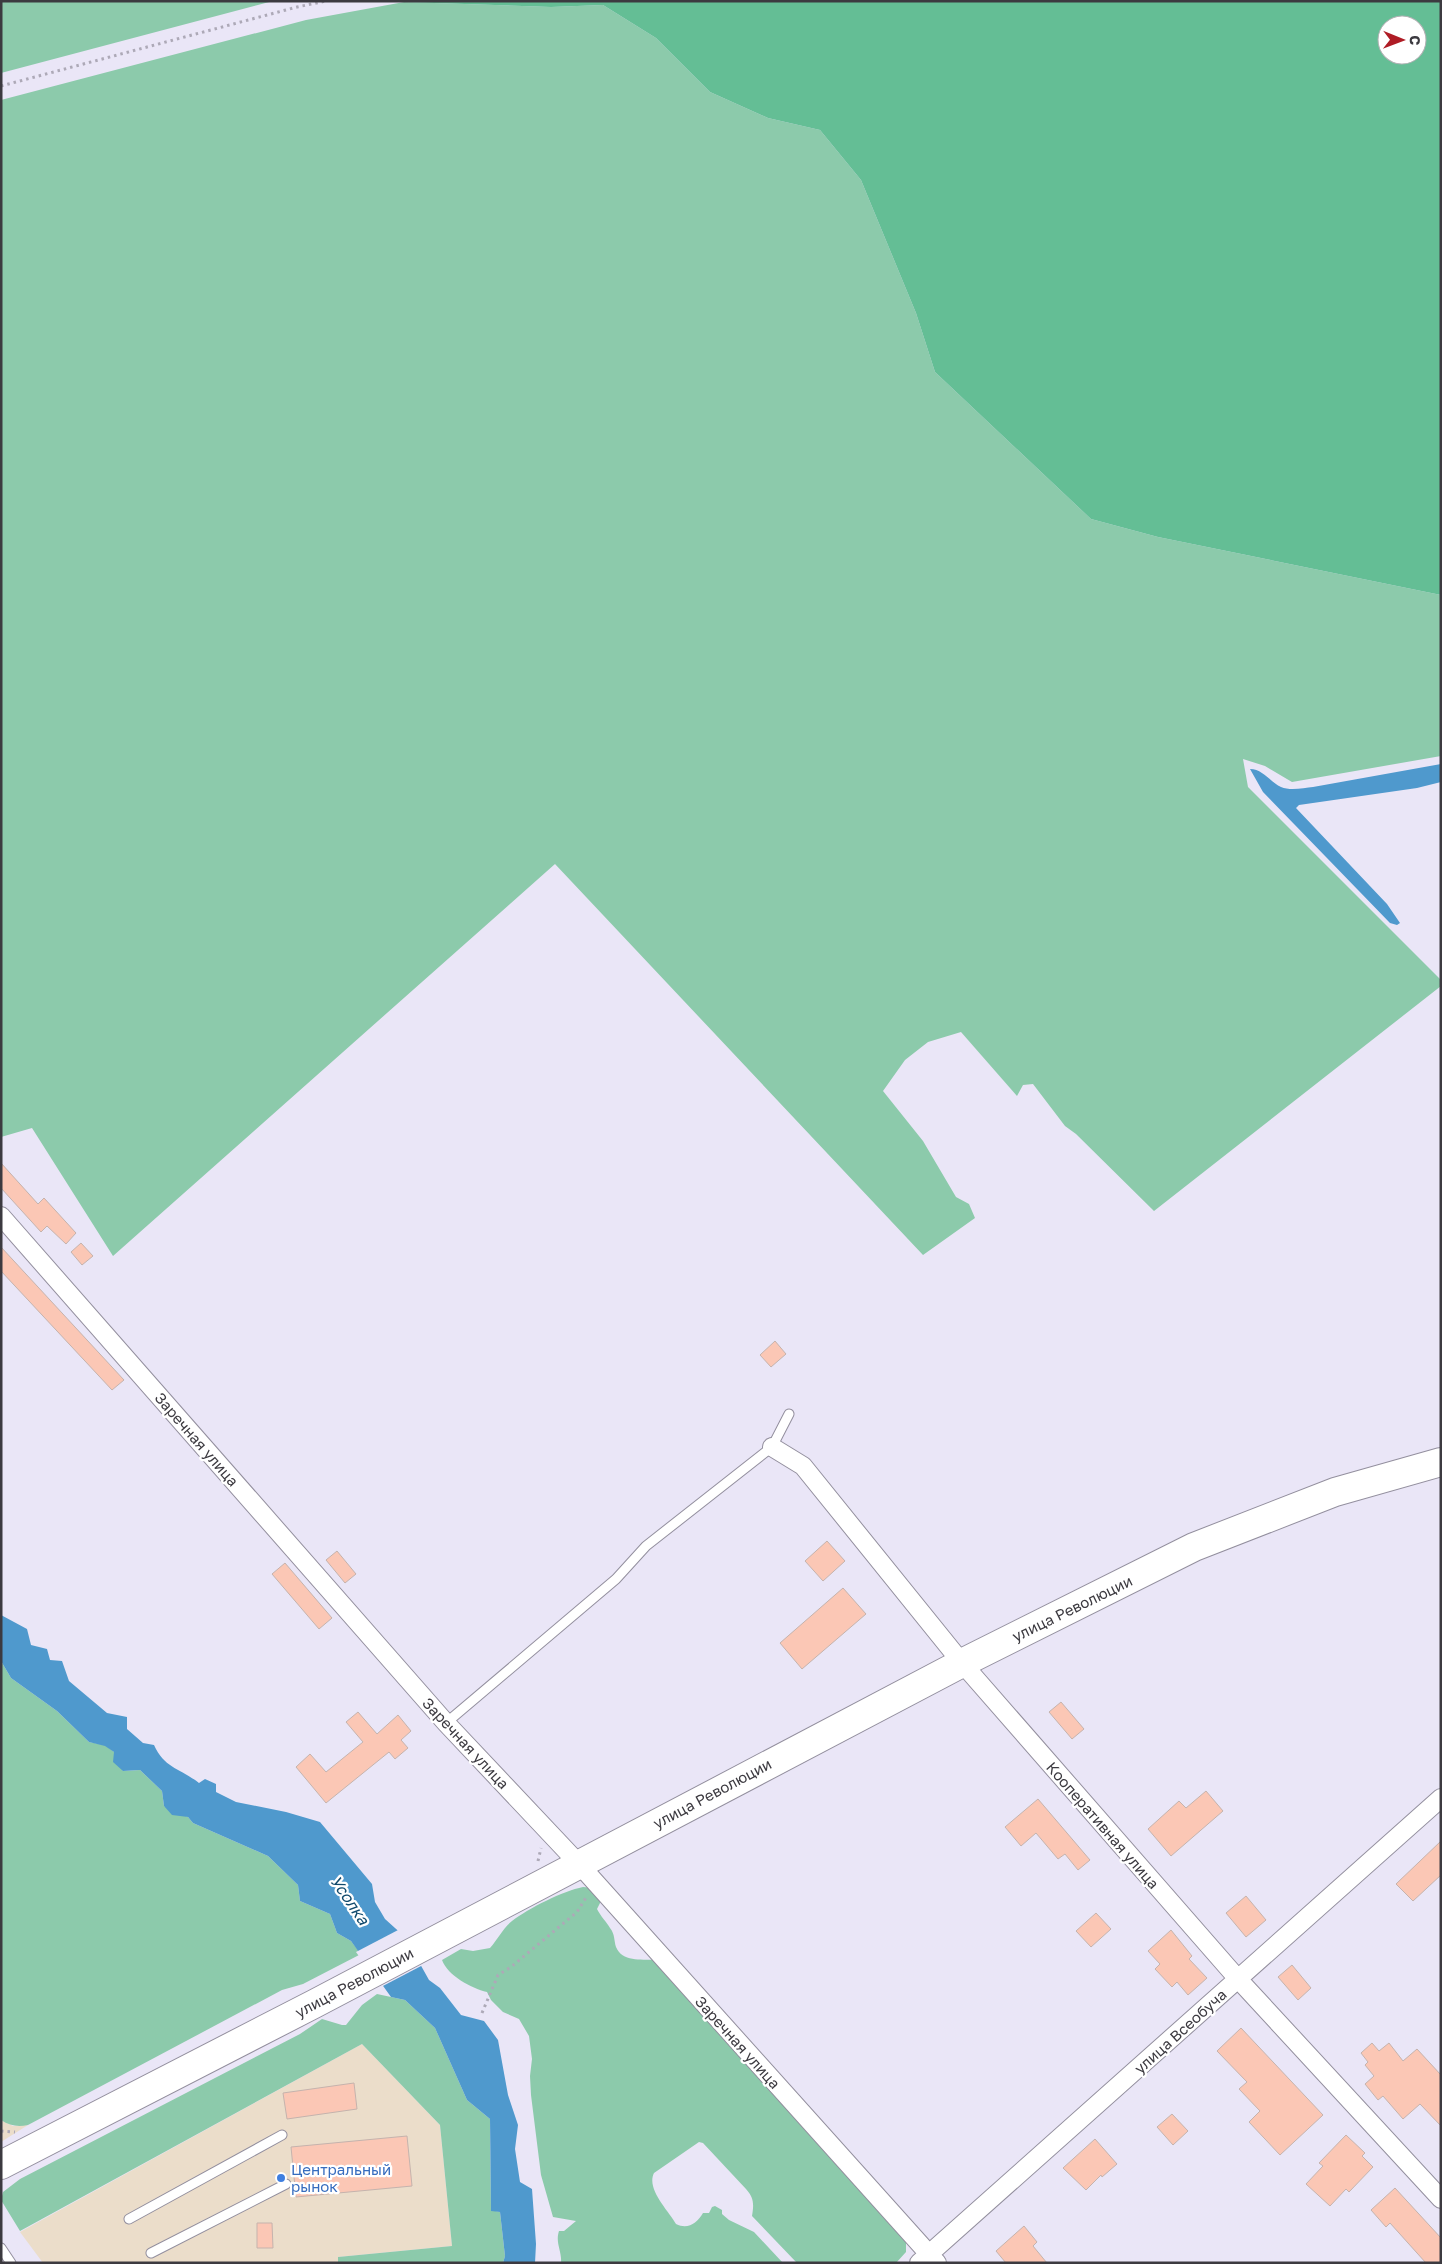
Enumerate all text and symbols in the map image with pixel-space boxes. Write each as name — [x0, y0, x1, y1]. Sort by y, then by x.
north arrow — [1377, 15, 1427, 65]
text: С — [1407, 35, 1424, 45]
street label: Заречная улица — [151, 1388, 243, 1490]
street label: улица Революции — [1009, 1571, 1135, 1645]
street label: Заречная улица — [419, 1694, 513, 1792]
street label: улица Революции — [650, 1754, 774, 1832]
street label: Кооперативная улица — [1043, 1758, 1163, 1892]
water label: Усолка — [326, 1871, 374, 1929]
street label: улица Революции — [292, 1943, 416, 2021]
street label: улица Всеобуча — [1130, 1985, 1230, 2077]
street label: Заречная улица — [692, 1992, 784, 2092]
place label: Центральный рынок — [291, 2160, 391, 2195]
marker: Центральный рынок — [275, 2172, 287, 2184]

